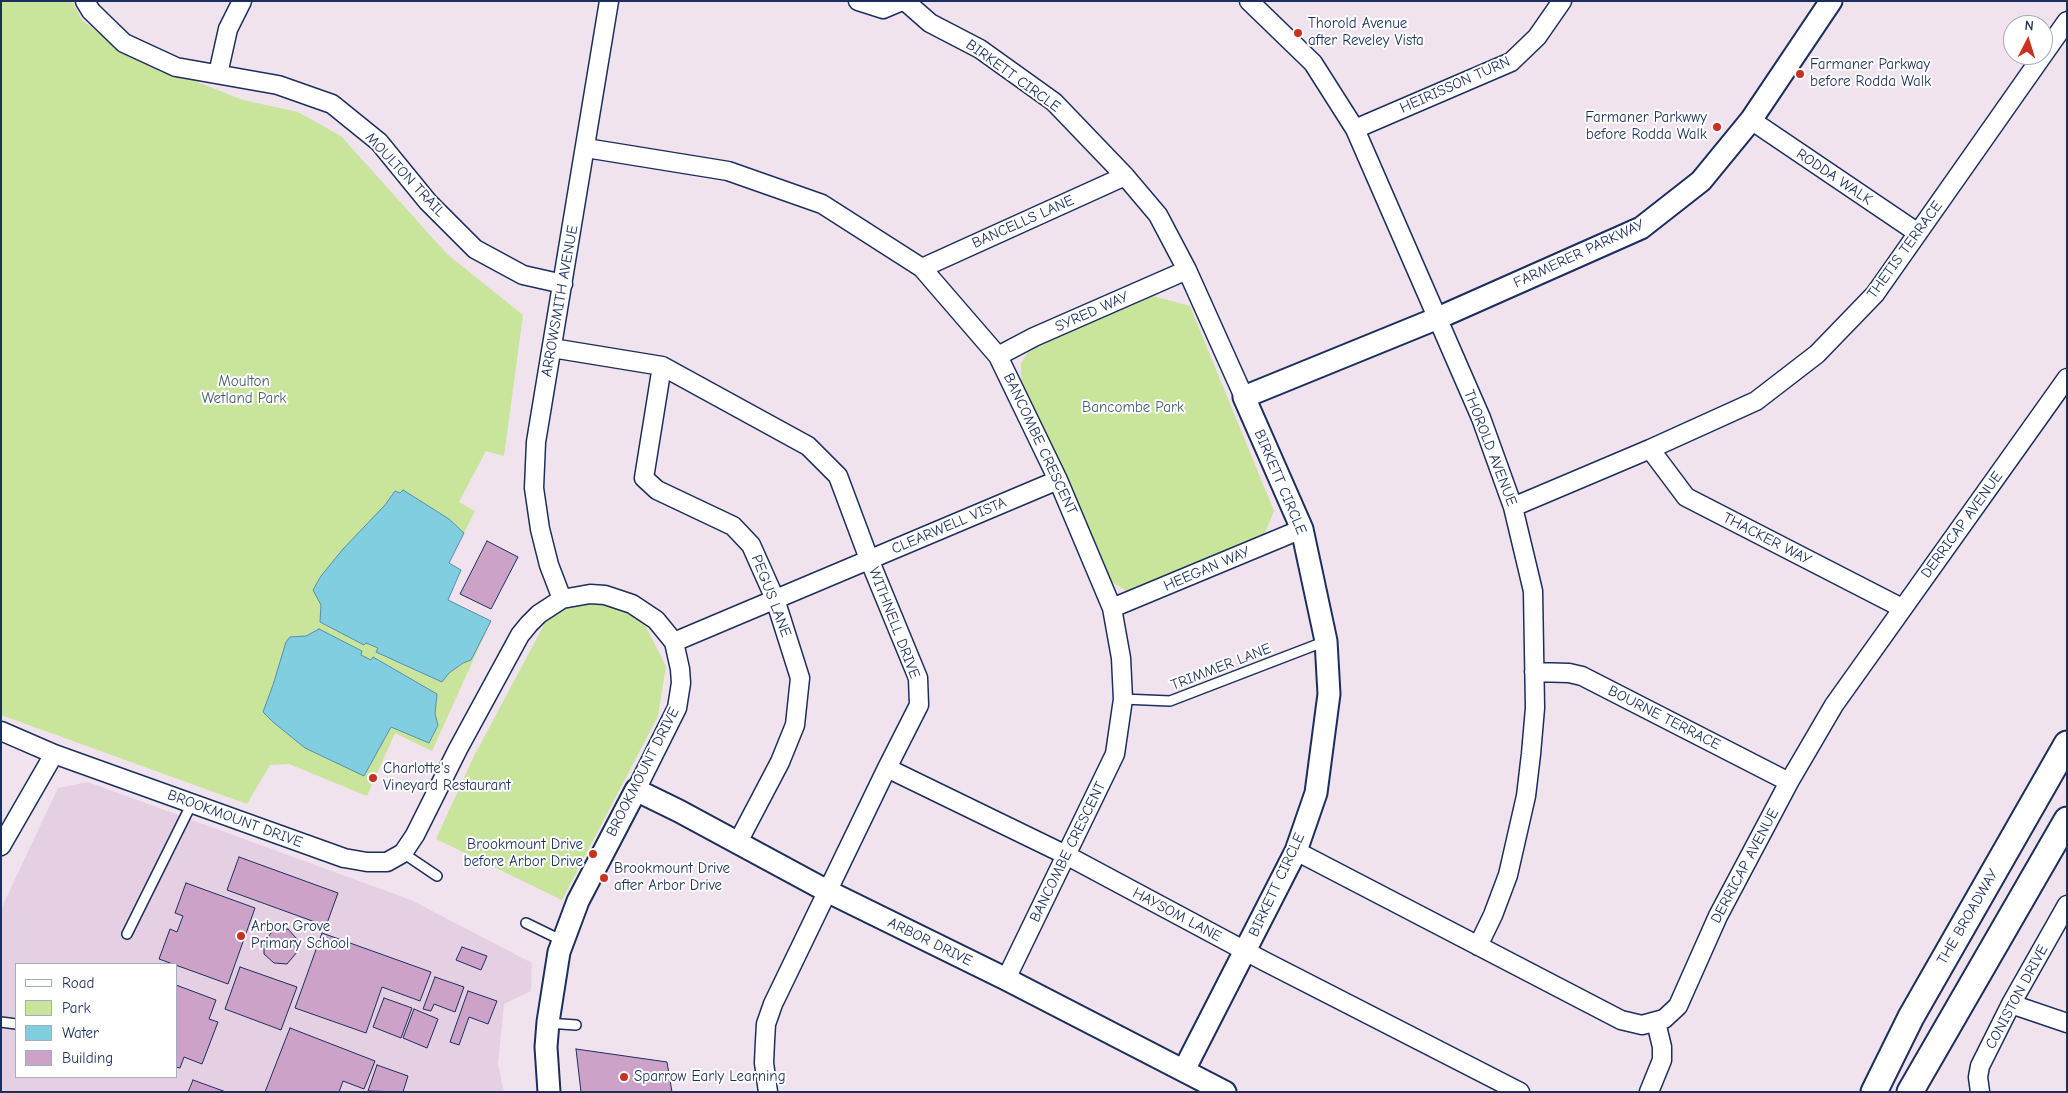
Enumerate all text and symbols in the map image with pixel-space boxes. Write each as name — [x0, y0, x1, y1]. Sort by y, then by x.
place label: Thorold Avenue after Reveley Vista — [1308, 15, 1424, 50]
north arrow — [2003, 15, 2053, 65]
text: N — [2024, 17, 2035, 34]
marker: Thorold Avenue after Reveley Vista — [1292, 27, 1304, 39]
street label: BIRKETT CIRCLE — [962, 36, 1064, 116]
street label: HEIRISSON TURN — [1397, 53, 1513, 117]
place label: Farmaner Parkway before Rodda Walk — [1810, 56, 1931, 91]
marker: Farmaner Parkway before Rodda Walk — [1794, 68, 1806, 80]
place label: Farmaner Parkwwy before Rodda Walk — [1585, 109, 1707, 144]
marker: Farmaner Parkwwy before Rodda Walk — [1711, 121, 1723, 133]
street label: MOULTON TRAIL — [361, 129, 449, 221]
street label: RODDA WALK — [1792, 145, 1876, 209]
street label: BANCELLS LANE — [969, 191, 1077, 253]
street label: THETIS TERRACE — [1864, 198, 1946, 302]
street label: FARMERER PARKWAY — [1511, 216, 1647, 292]
street label: ARROWSMITH AVENUE — [538, 224, 582, 378]
street label: SYRED WAY — [1052, 288, 1132, 336]
street label: BANCOMBE CRESCENT — [999, 370, 1081, 518]
park label: Moulton Wetland Park — [202, 373, 286, 408]
street label: THOROLD AVENUE — [1460, 387, 1520, 509]
park label: Bancombe Park — [1082, 399, 1184, 417]
street label: BIRKETT CIRCLE — [1250, 427, 1310, 537]
street label: DERRICAP AVENUE — [1917, 468, 2007, 582]
street label: CLEARWELL VISTA — [889, 494, 1009, 558]
street label: THACKER WAY — [1720, 509, 1814, 569]
street label: HEEGAN WAY — [1161, 543, 1253, 595]
street label: PEGUS LANE — [747, 552, 795, 640]
street label: WITHNELL DRIVE — [864, 565, 924, 681]
street label: TRIMMER LANE — [1168, 640, 1274, 694]
street label: BOURNE TERRACE — [1605, 682, 1723, 754]
street label: BROOKMOUNT DRIVE — [603, 704, 683, 840]
place label: Charlotte's Vineyard Restaurant — [383, 760, 511, 795]
marker: Charlotte's Vineyard Restaurant — [367, 772, 379, 784]
street label: BANCOMBE CRESCENT — [1026, 779, 1110, 925]
street label: BROOKMOUNT DRIVE — [165, 786, 305, 852]
street label: DERRICAP AVENUE — [1707, 805, 1783, 927]
street label: BIRKETT CIRCLE — [1245, 830, 1309, 940]
place label: Brookmount Drive before Arbor Drive — [464, 836, 583, 871]
marker: Brookmount Drive before Arbor Drive — [587, 848, 599, 860]
place label: Brookmount Drive after Arbor Drive — [614, 860, 730, 895]
street label: THE BROADWAY — [1933, 866, 2003, 968]
marker: Brookmount Drive after Arbor Drive — [598, 872, 610, 884]
street label: HAYSOM LANE — [1129, 884, 1225, 946]
street label: ARBOR DRIVE — [885, 914, 975, 970]
place label: Arbor Grove Primary School — [251, 918, 349, 953]
marker: Arbor Grove Primary School — [235, 930, 247, 942]
street label: CONISTON DRIVE — [1982, 942, 2052, 1052]
legend — [15, 963, 178, 1078]
text: Road — [62, 974, 94, 992]
text: Park — [62, 999, 91, 1017]
text: Water — [62, 1024, 99, 1042]
text: Building — [62, 1049, 113, 1067]
place label: Sparrow Early Learning — [634, 1068, 786, 1086]
marker: Sparrow Early Learning — [618, 1071, 630, 1083]

